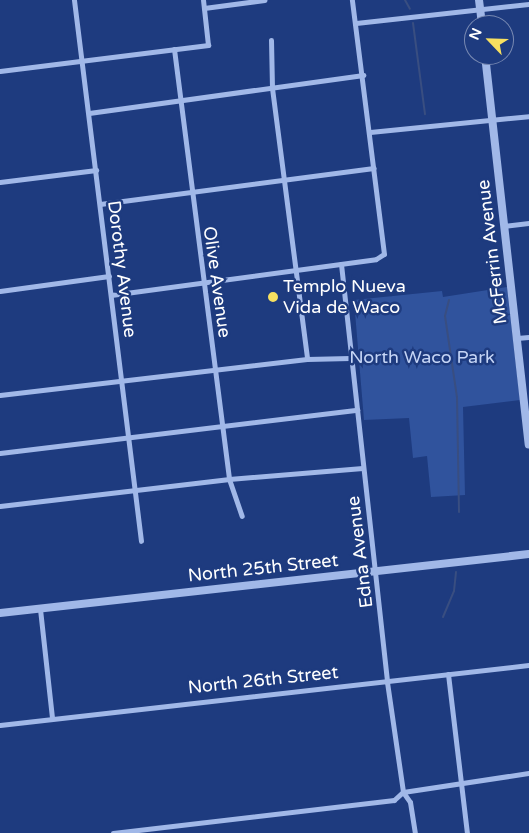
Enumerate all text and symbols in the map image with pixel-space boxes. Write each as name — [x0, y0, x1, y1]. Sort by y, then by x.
north arrow — [464, 15, 514, 65]
text: N — [466, 26, 486, 43]
street label: McFerrin Avenue — [472, 178, 512, 326]
street label: Dorothy Avenue — [103, 199, 141, 339]
street label: Olive Avenue — [199, 225, 235, 339]
place label: Templo Nueva Vida de Waco — [283, 276, 406, 318]
marker: Templo Nueva Vida de Waco — [267, 291, 279, 303]
park label: North Waco Park — [349, 346, 495, 368]
street label: Edna Avenue — [342, 495, 378, 609]
street label: North 25th Street — [187, 549, 339, 587]
street label: North 26th Street — [187, 661, 339, 699]

